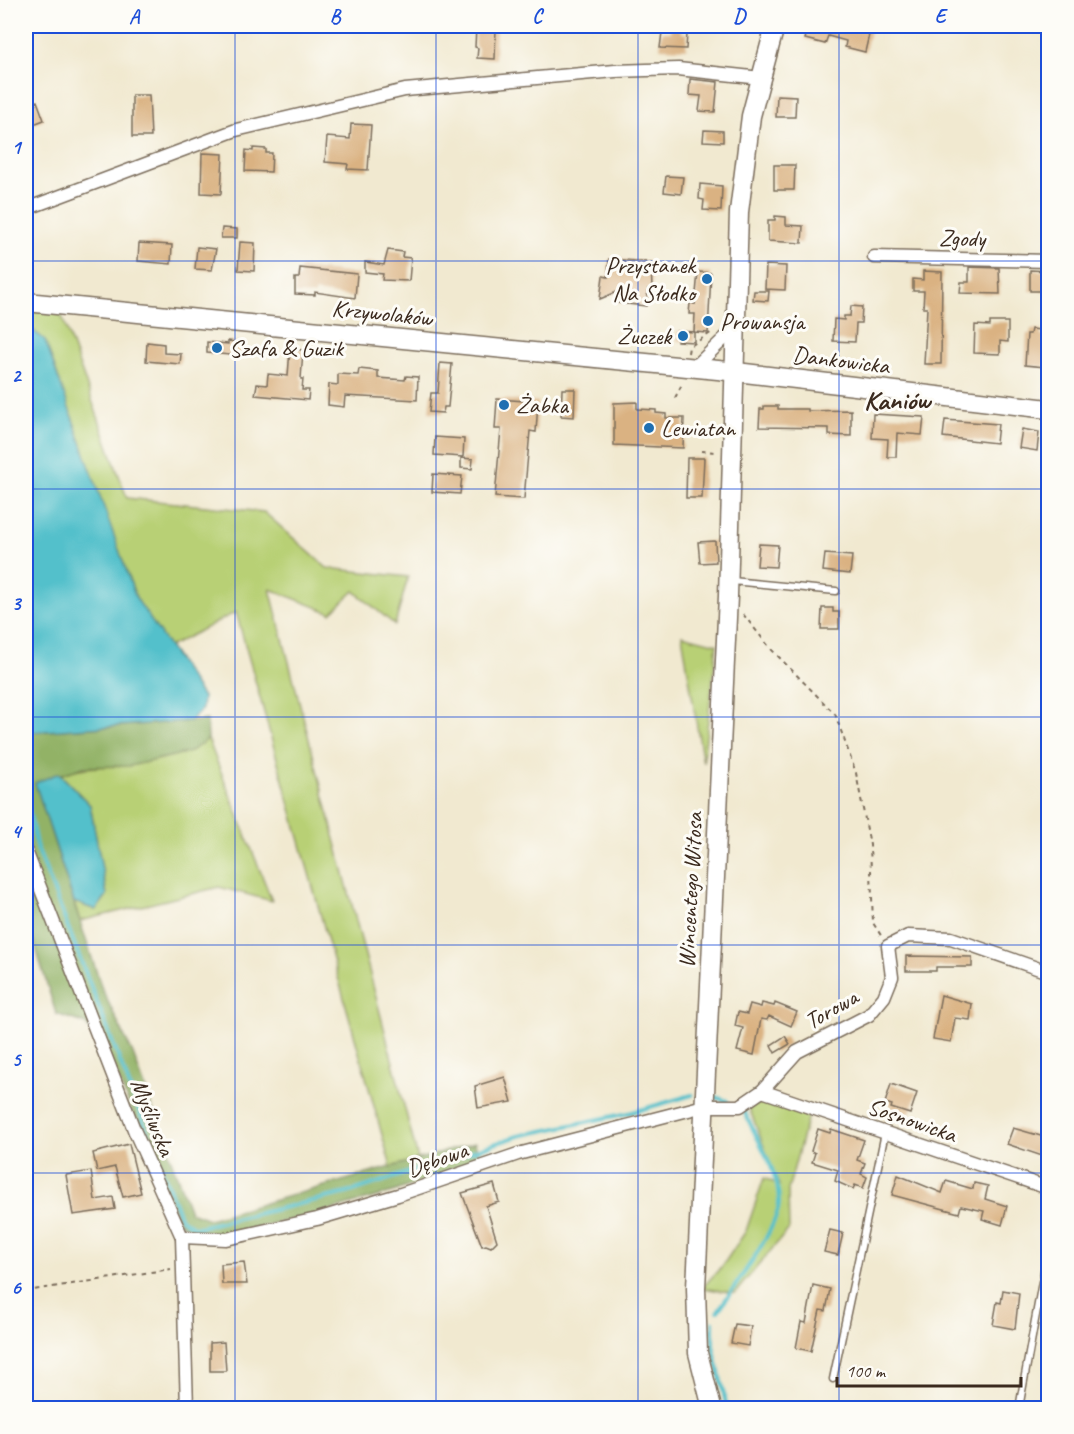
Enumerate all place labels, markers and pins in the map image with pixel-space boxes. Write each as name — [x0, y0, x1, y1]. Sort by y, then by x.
place label: Przystanek Na Słodko — [606, 250, 698, 308]
marker: Przystanek Na Słodko — [700, 272, 714, 286]
place label: Prowansja — [720, 306, 806, 336]
marker: Prowansja — [701, 314, 715, 328]
place label: Żuczek — [617, 321, 673, 351]
marker: Żuczek — [676, 329, 690, 343]
place label: Szafa & Guzik — [229, 333, 345, 363]
marker: Szafa & Guzik — [210, 341, 224, 355]
place label: Żabka — [516, 390, 569, 420]
marker: Żabka — [497, 398, 511, 412]
place label: Lewiatan — [661, 413, 736, 443]
marker: Lewiatan — [642, 421, 656, 435]

